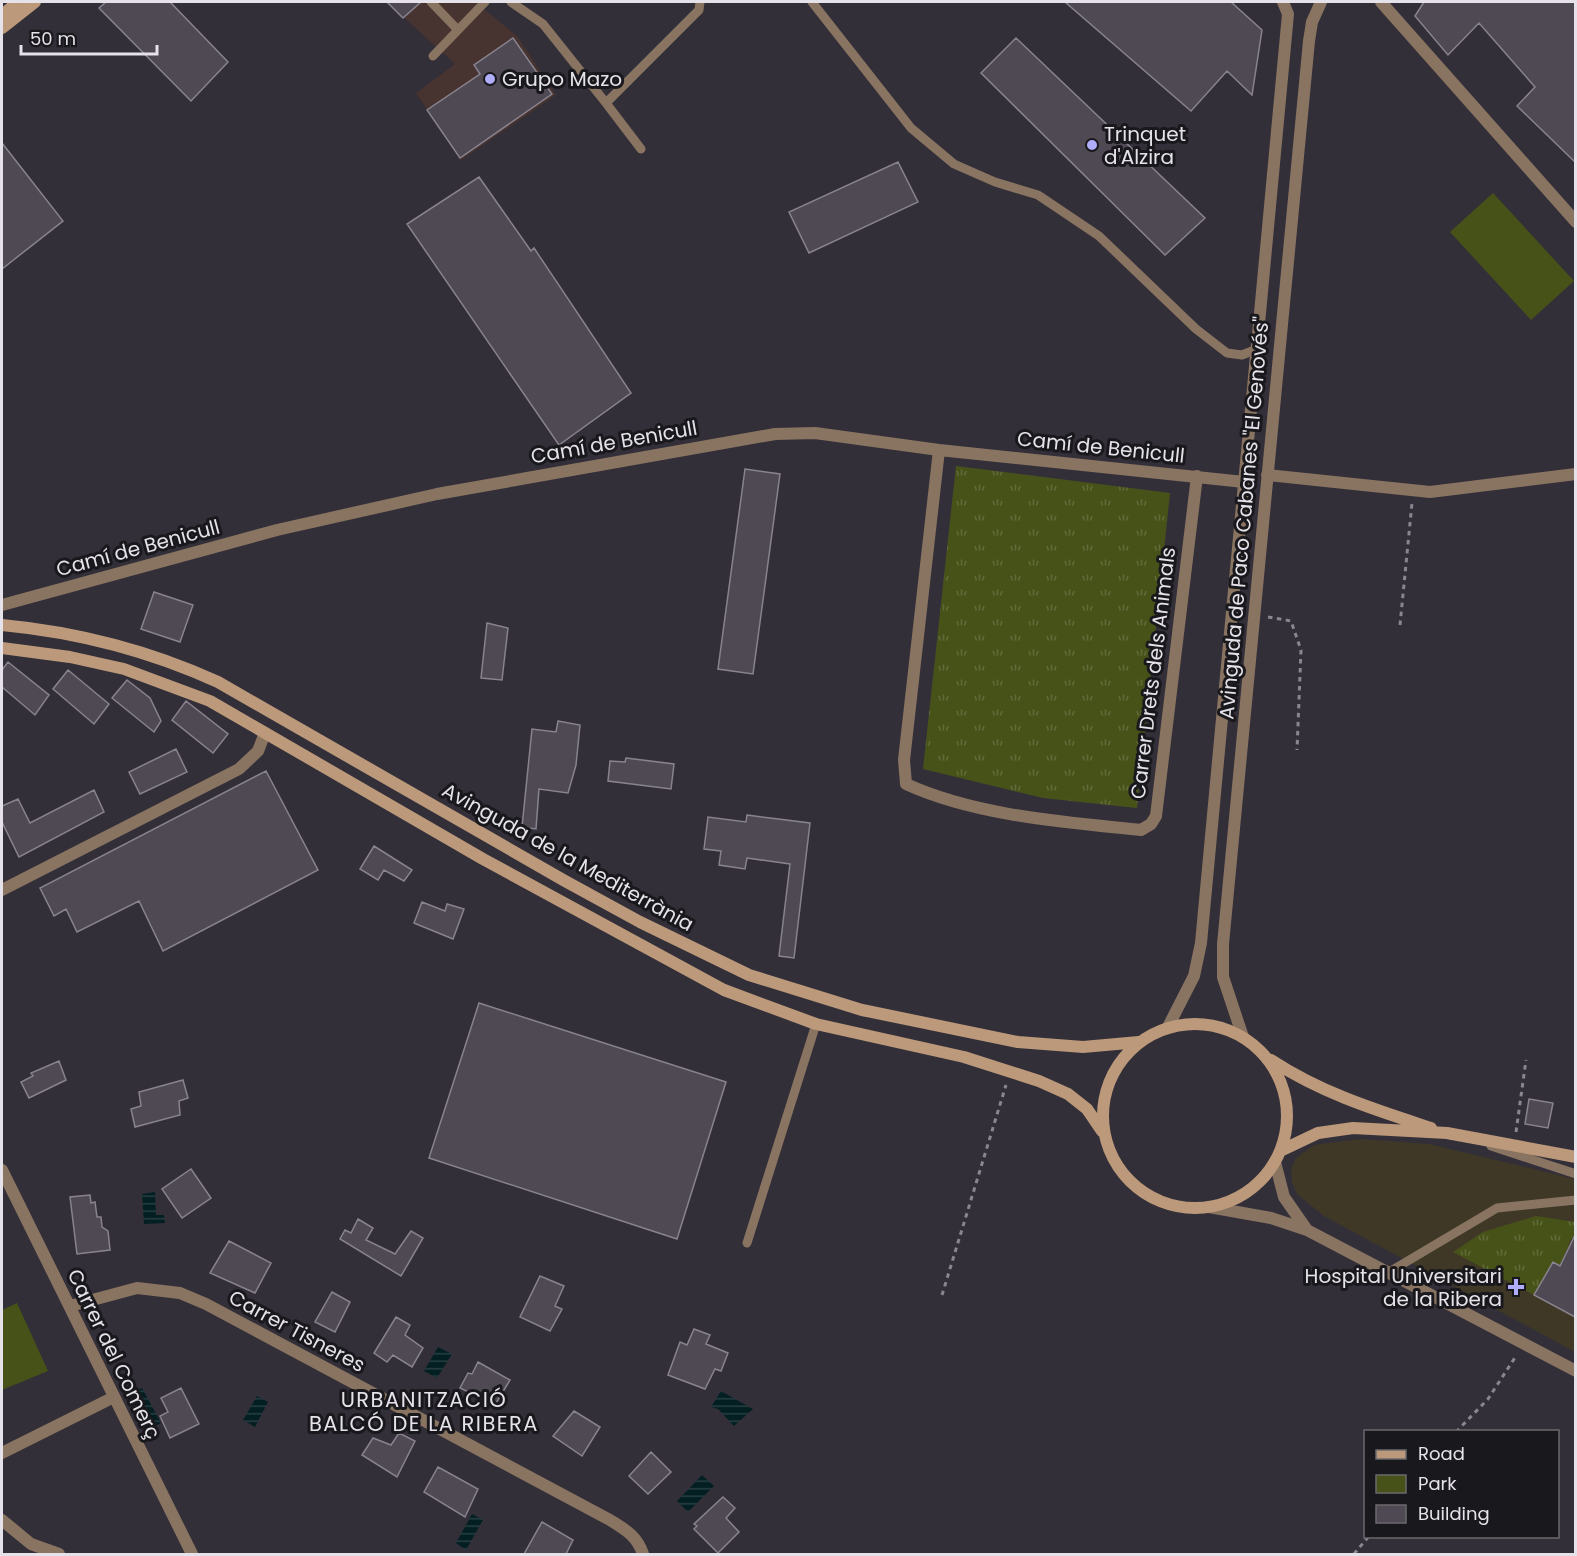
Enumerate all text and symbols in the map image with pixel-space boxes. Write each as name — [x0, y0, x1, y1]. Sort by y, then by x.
scale bar — [21, 18, 158, 56]
text: 50 m — [30, 26, 76, 51]
place label: Grupo Mazo — [502, 65, 622, 93]
marker: Grupo Mazo — [483, 72, 497, 86]
place label: Trinquet d'Alzira — [1104, 120, 1186, 171]
marker: Trinquet d'Alzira — [1085, 138, 1099, 152]
street label: Avinguda de Paco Cabanes "El Genovés" — [1212, 315, 1276, 721]
street label: Camí de Benicull — [529, 414, 699, 470]
street label: Camí de Benicull — [1016, 424, 1186, 470]
street label: Camí de Benicull — [53, 513, 223, 583]
street label: Carrer Drets dels Animals — [1124, 546, 1182, 800]
street label: Avinguda de la Mediterrània — [437, 776, 699, 938]
place label: Hospital Universitari de la Ribera — [1305, 1262, 1502, 1313]
street label: Carrer del Comerç — [61, 1264, 167, 1444]
marker: Hospital Universitari de la Ribera — [1507, 1278, 1525, 1296]
street label: Carrer Tisneres — [224, 1283, 370, 1379]
district label: URBANITZACIÓ BALCÓ DE LA RIBERA — [309, 1385, 539, 1438]
legend — [1364, 1430, 1559, 1538]
text: Road — [1418, 1441, 1465, 1466]
text: Park — [1418, 1471, 1457, 1496]
text: Building — [1418, 1501, 1490, 1526]

